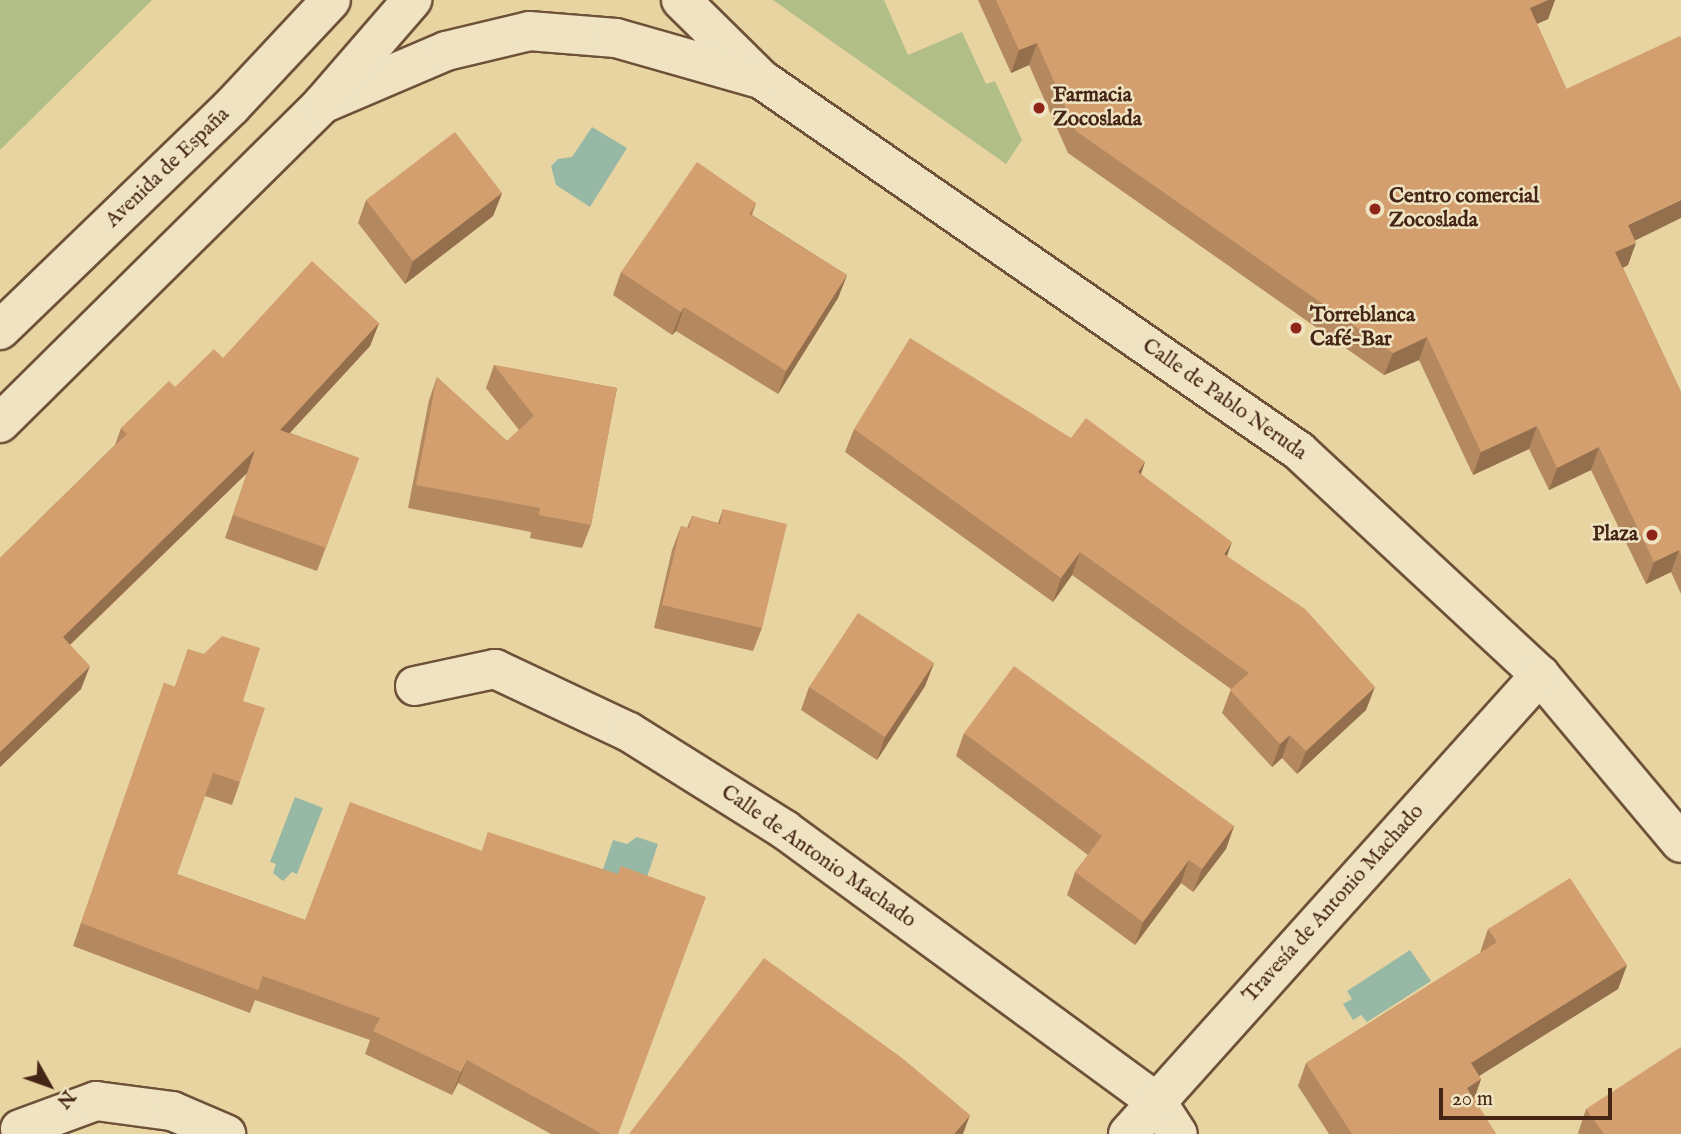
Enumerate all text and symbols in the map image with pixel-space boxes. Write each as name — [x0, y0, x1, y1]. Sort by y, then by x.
place label: Farmacia Zocoslada — [1053, 83, 1142, 133]
marker: Farmacia Zocoslada — [1031, 100, 1047, 116]
street label: Avenida de España — [101, 103, 235, 233]
place label: Centro comercial Zocoslada — [1389, 184, 1539, 234]
marker: Centro comercial Zocoslada — [1367, 201, 1383, 217]
place label: Torreblanca Café-Bar — [1310, 303, 1415, 353]
marker: Torreblanca Café-Bar — [1288, 320, 1304, 336]
street label: Calle de Pablo Neruda — [1137, 334, 1311, 466]
place label: Plaza — [1592, 522, 1638, 548]
marker: Plaza — [1644, 527, 1660, 543]
street label: Calle de Antonio Machado — [716, 780, 920, 934]
street label: Travesía de Antonio Machado — [1238, 800, 1430, 1008]
north arrow — [14, 1050, 84, 1120]
scale bar — [1443, 1074, 1616, 1118]
text: N — [51, 1084, 80, 1113]
text: 20 m — [1452, 1086, 1493, 1113]

